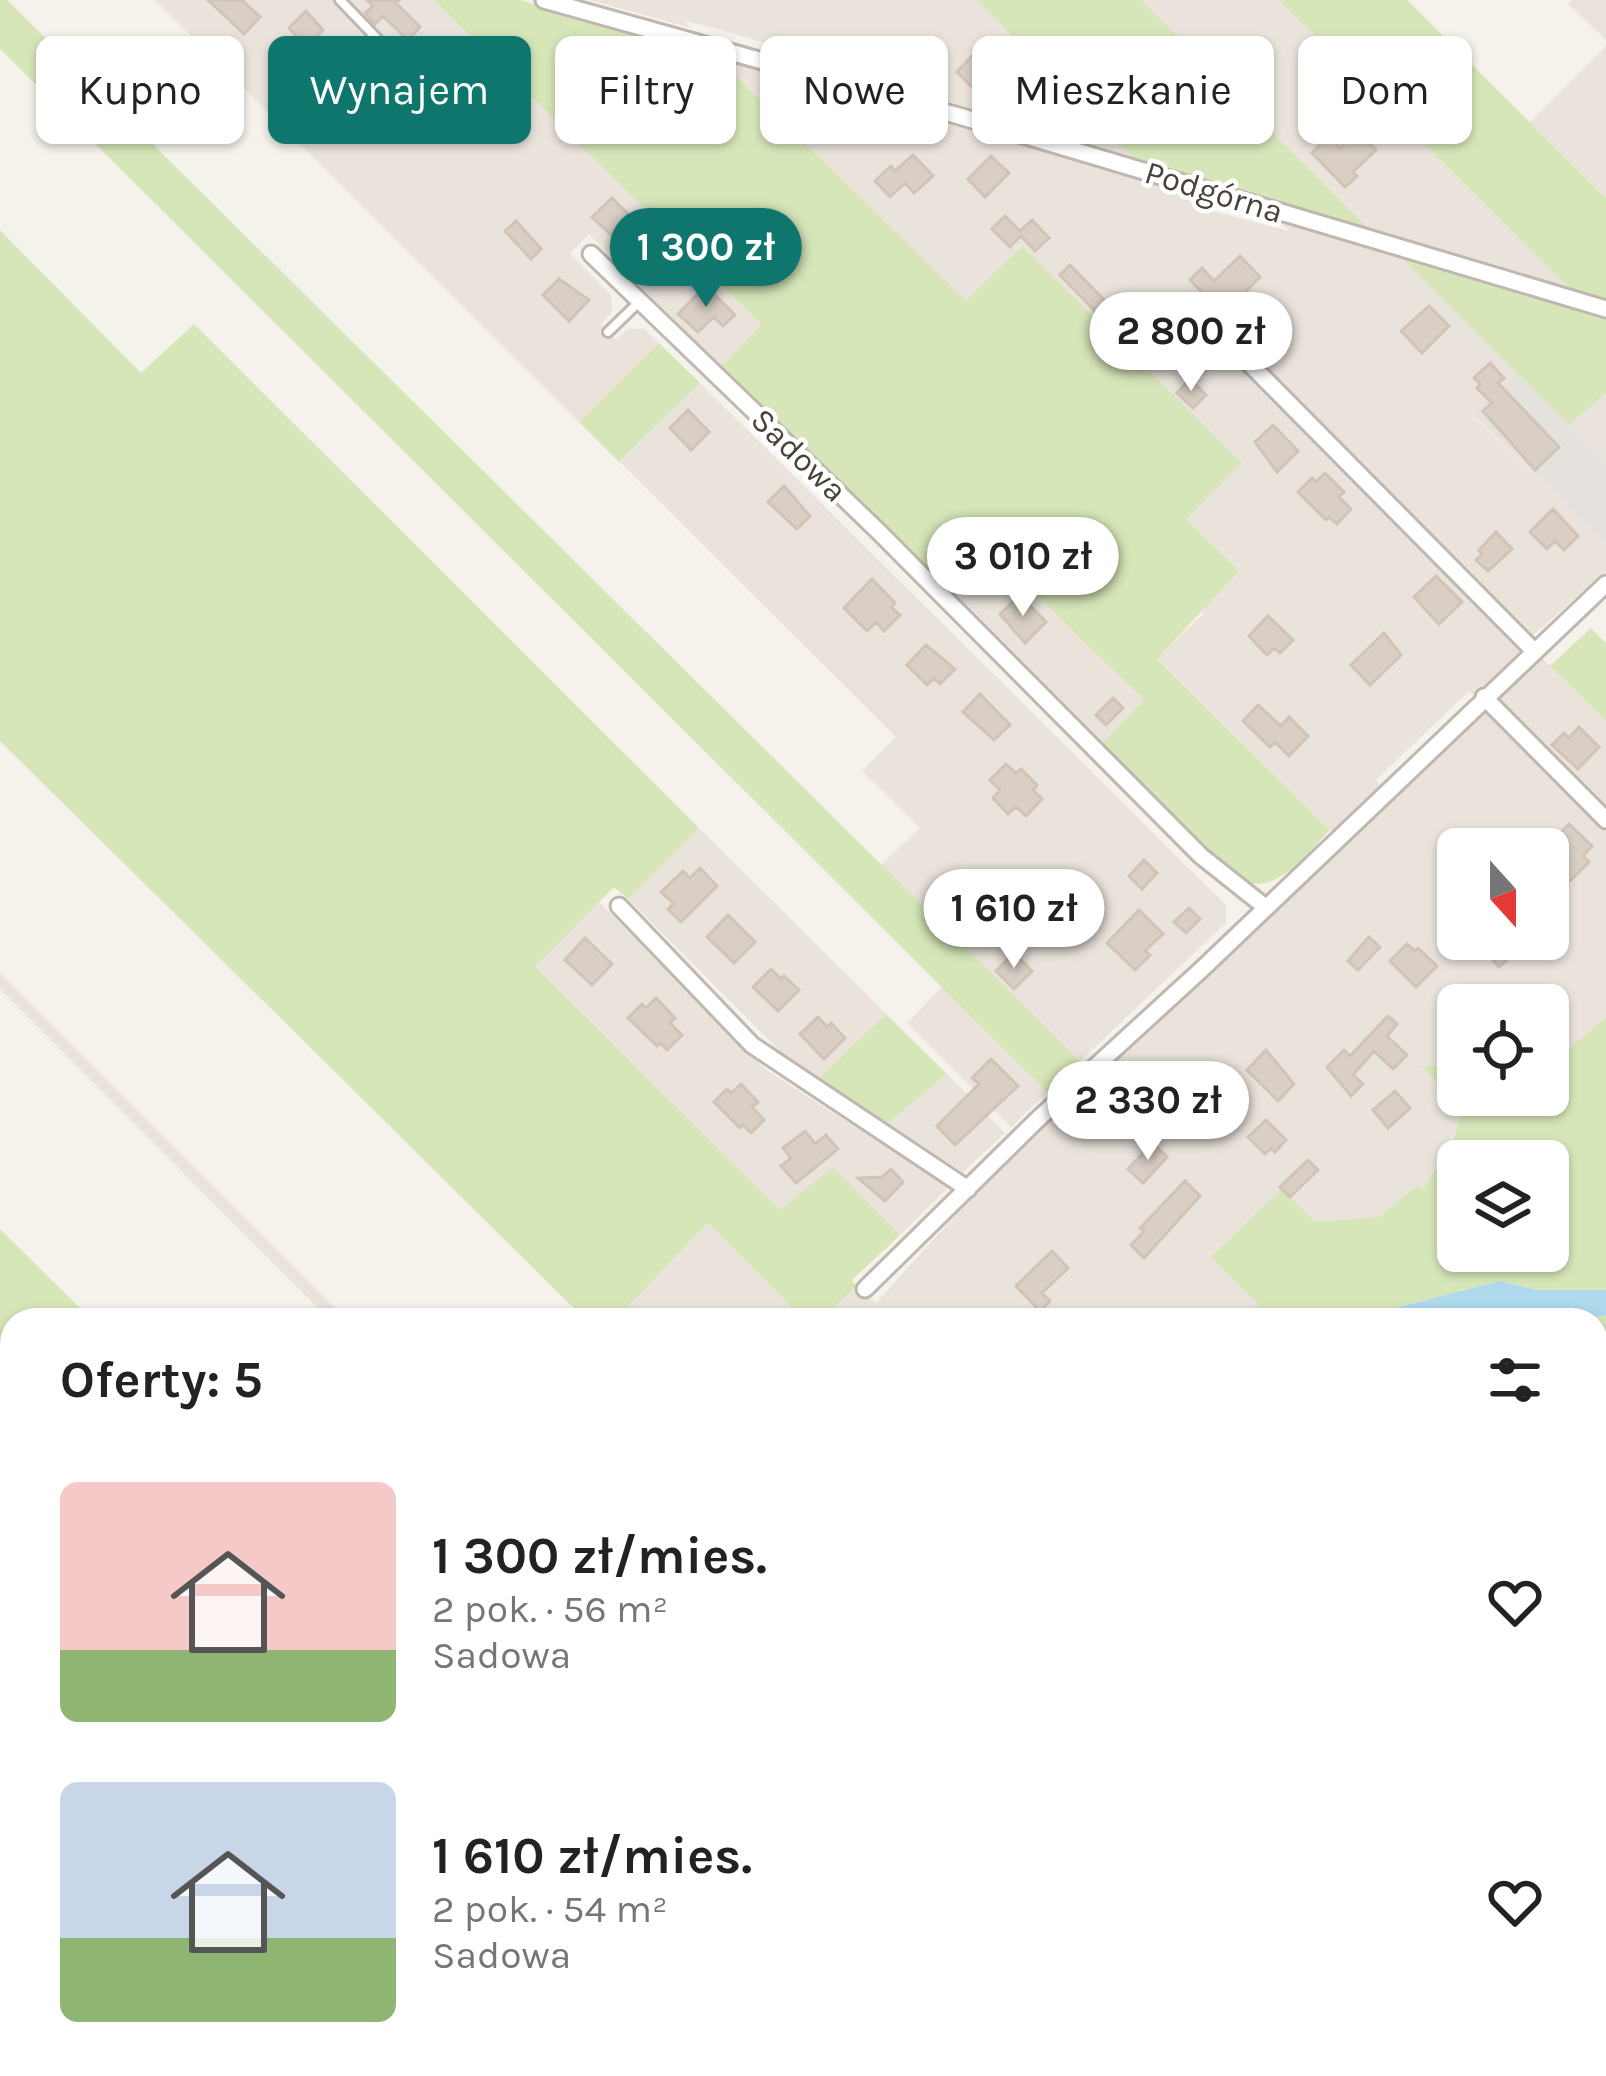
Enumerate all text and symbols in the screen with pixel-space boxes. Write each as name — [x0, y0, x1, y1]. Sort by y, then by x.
chip: Kupno — [36, 36, 244, 144]
chip: Wynajem — [268, 36, 531, 144]
chip: Filtry — [555, 36, 736, 144]
chip: Nowe — [760, 36, 948, 144]
chip: Mieszkanie — [972, 36, 1274, 144]
chip: Dom — [1298, 36, 1472, 144]
street label: Podgórna — [1140, 153, 1288, 231]
pin: 1 300 zł — [582, 208, 830, 310]
text: 1 300 zł — [637, 224, 775, 270]
pin: 2 800 zł — [1067, 292, 1315, 394]
text: 2 800 zł — [1116, 308, 1266, 354]
street label: Sadowa — [743, 400, 855, 510]
pin: 3 010 zł — [899, 517, 1147, 619]
text: 3 010 zł — [954, 533, 1092, 579]
north arrow — [1437, 828, 1569, 960]
map controls — [1437, 828, 1569, 1272]
pin: 1 610 zł — [890, 869, 1138, 971]
text: 1 610 zł — [950, 885, 1078, 931]
button: locate — [1437, 984, 1569, 1116]
pin: 2 330 zł — [1024, 1061, 1272, 1163]
text: 2 330 zł — [1074, 1077, 1222, 1123]
button: layers — [1437, 1140, 1569, 1272]
icon: filters — [1482, 1347, 1548, 1413]
text: Oferty: 5 — [60, 1350, 263, 1410]
text: 1 300 zł/mies. — [432, 1526, 767, 1586]
icon: home — [156, 1530, 300, 1674]
icon: heart — [1482, 1569, 1548, 1635]
text: 2 pok. · 56 m² — [432, 1586, 668, 1632]
text: Sadowa — [432, 1632, 571, 1678]
text: 1 610 zł/mies. — [432, 1826, 752, 1886]
icon: home — [156, 1830, 300, 1974]
icon: heart — [1482, 1869, 1548, 1935]
text: 2 pok. · 54 m² — [432, 1886, 668, 1932]
text: Sadowa — [432, 1932, 571, 1978]

